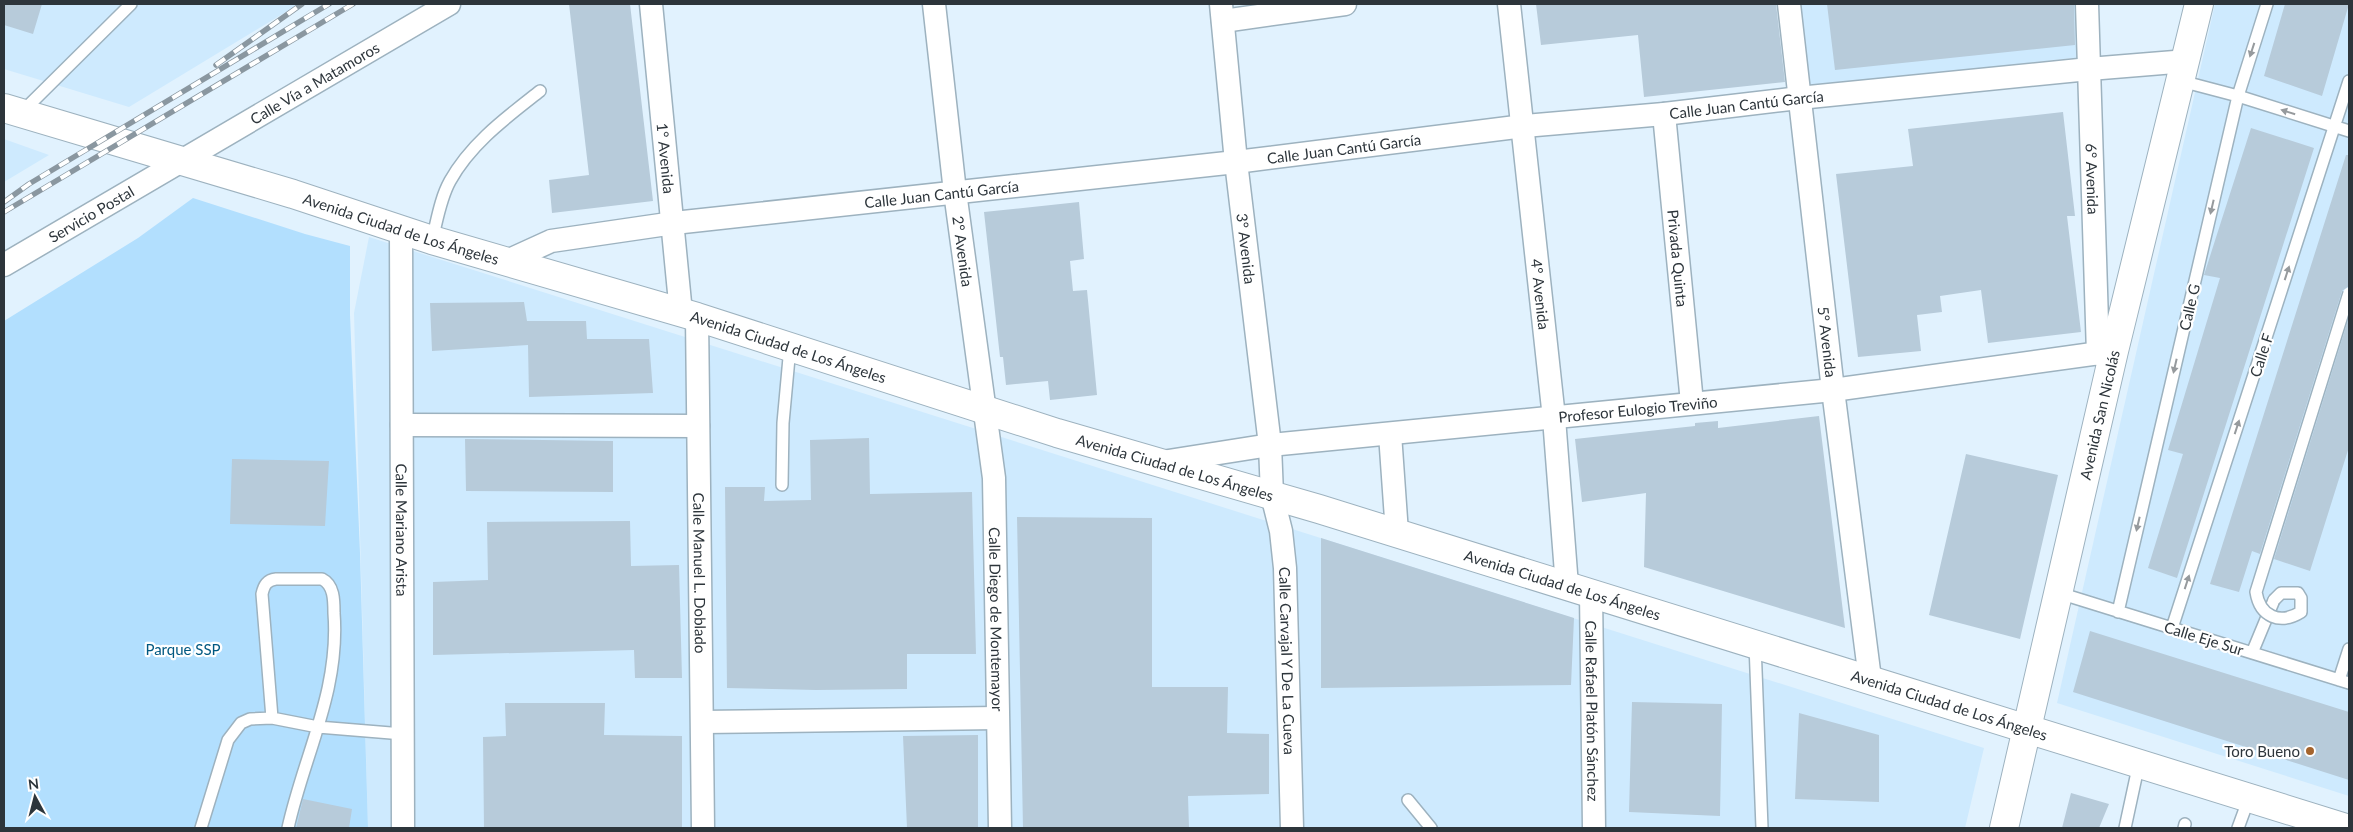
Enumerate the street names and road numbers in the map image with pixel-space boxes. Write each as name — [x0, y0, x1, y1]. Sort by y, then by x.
street label: Calle Vía a Matamoros — [247, 38, 382, 128]
street label: Calle Juan Cantú García — [1668, 87, 1825, 122]
street label: 1° Avenida — [654, 122, 678, 195]
street label: Calle Juan Cantú García — [1266, 130, 1422, 167]
street label: 6° Avenida — [2082, 143, 2103, 215]
street label: Calle Juan Cantú García — [863, 177, 1020, 211]
street label: Servicio Postal — [45, 182, 137, 246]
street label: Avenida Ciudad de Los Ángeles — [301, 189, 501, 268]
street label: Privada Quinta — [1664, 209, 1692, 308]
street label: 3° Avenida — [1233, 212, 1260, 285]
street label: 2° Avenida — [949, 215, 977, 288]
street label: 4° Avenida — [1528, 258, 1553, 331]
street label: Calle G — [2175, 282, 2203, 332]
street label: 5° Avenida — [1815, 305, 1840, 378]
street label: Avenida Ciudad de Los Ángeles — [689, 307, 889, 386]
street label: Calle F — [2246, 331, 2276, 379]
street label: Avenida San Nicolás — [2076, 348, 2123, 481]
street label: Profesor Eulogio Treviño — [1558, 392, 1718, 426]
street label: Avenida Ciudad de Los Ángeles — [1074, 430, 1276, 504]
street label: Calle Mariano Arista — [393, 464, 411, 596]
street label: Calle Manuel L. Doblado — [690, 492, 710, 654]
street label: Calle Diego de Montemayor — [986, 527, 1007, 712]
street label: Avenida Ciudad de Los Ángeles — [1462, 546, 1663, 624]
street label: Calle Carvajal Y De La Cueva — [1276, 567, 1299, 755]
street label: Calle Eje Sur — [2162, 617, 2246, 659]
street label: Calle Rafael Platón Sánchez — [1582, 620, 1603, 802]
street label: Avenida Ciudad de Los Ángeles — [1849, 666, 2050, 744]

